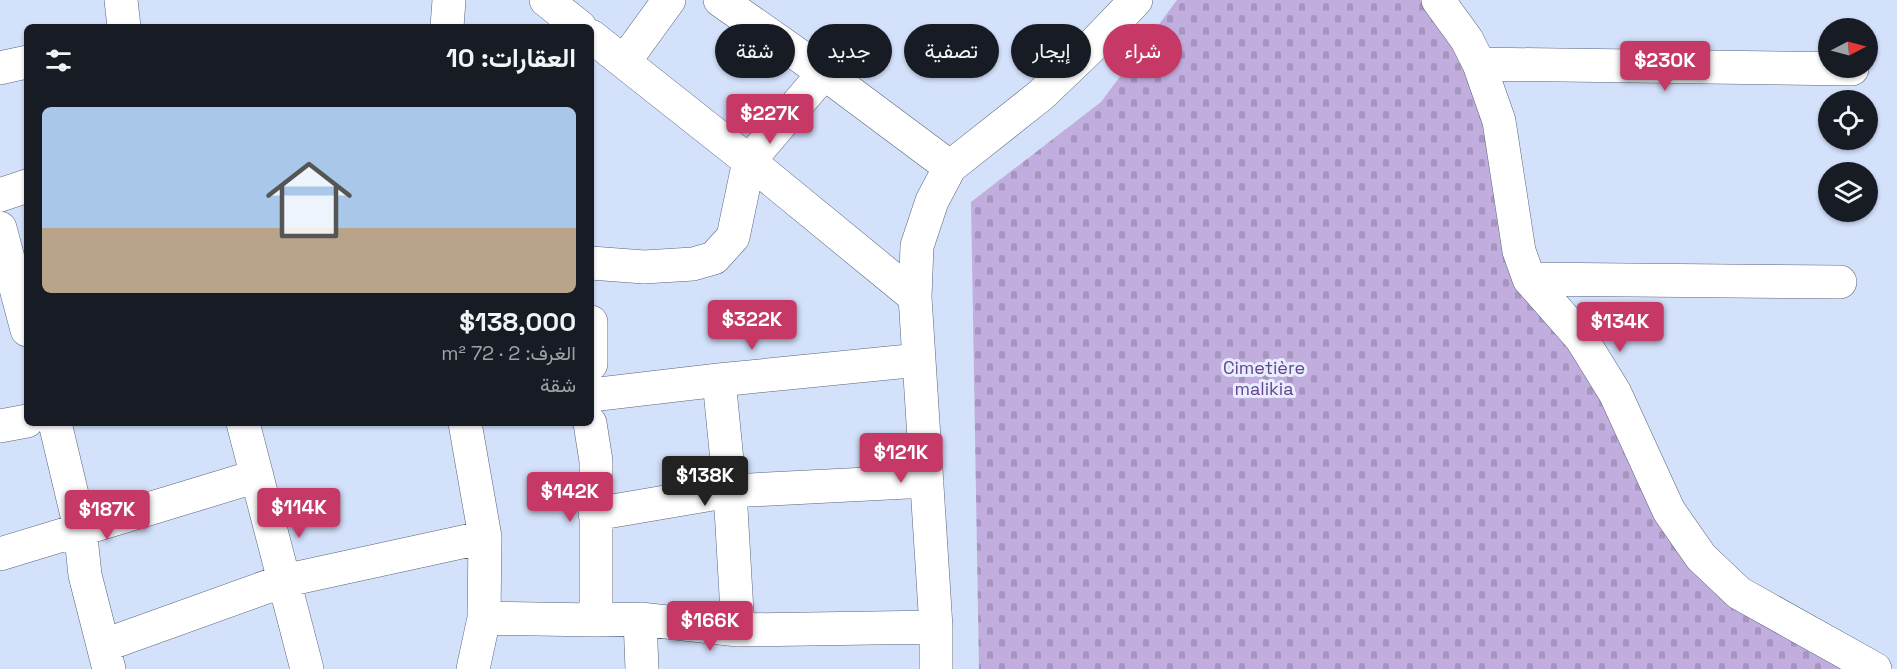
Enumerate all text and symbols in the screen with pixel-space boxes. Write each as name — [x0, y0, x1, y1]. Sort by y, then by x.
north arrow — [1818, 18, 1878, 78]
map controls — [1818, 18, 1878, 222]
chip: شقة — [715, 24, 795, 78]
chip: جديد — [807, 24, 892, 78]
chip: تصفية — [904, 24, 999, 78]
chip: إيجار — [1011, 24, 1091, 78]
chip: شراء — [1103, 24, 1182, 78]
text: العقارات: 10 — [446, 41, 576, 75]
pin: $230K — [1623, 41, 1707, 92]
icon: filters — [42, 44, 75, 77]
text: $230K — [1634, 47, 1696, 73]
button: locate — [1818, 90, 1878, 150]
pin: $227K — [728, 94, 812, 145]
text: $227K — [740, 100, 800, 126]
icon: home — [255, 146, 363, 254]
button: layers — [1818, 162, 1878, 222]
pin: $322K — [710, 300, 794, 351]
pin: $134K — [1578, 302, 1662, 353]
text: $138,000 — [459, 305, 576, 339]
text: $322K — [722, 306, 782, 332]
text: $134K — [1591, 308, 1649, 334]
text: الغرف: 2 · 72 m² — [441, 340, 576, 366]
park label: Cimetière malikia — [1223, 356, 1305, 400]
text: شقة — [540, 372, 576, 398]
pin: $121K — [859, 433, 943, 484]
text: $121K — [874, 439, 928, 465]
pin: $138K — [663, 456, 747, 507]
text: $138K — [676, 462, 734, 488]
pin: $142K — [528, 472, 612, 523]
text: $142K — [541, 478, 599, 504]
pin: $114K — [257, 488, 341, 539]
pin: $187K — [65, 490, 149, 541]
text: $114K — [271, 494, 327, 520]
text: $187K — [79, 496, 135, 522]
pin: $166K — [668, 601, 752, 652]
text: $166K — [681, 607, 739, 633]

